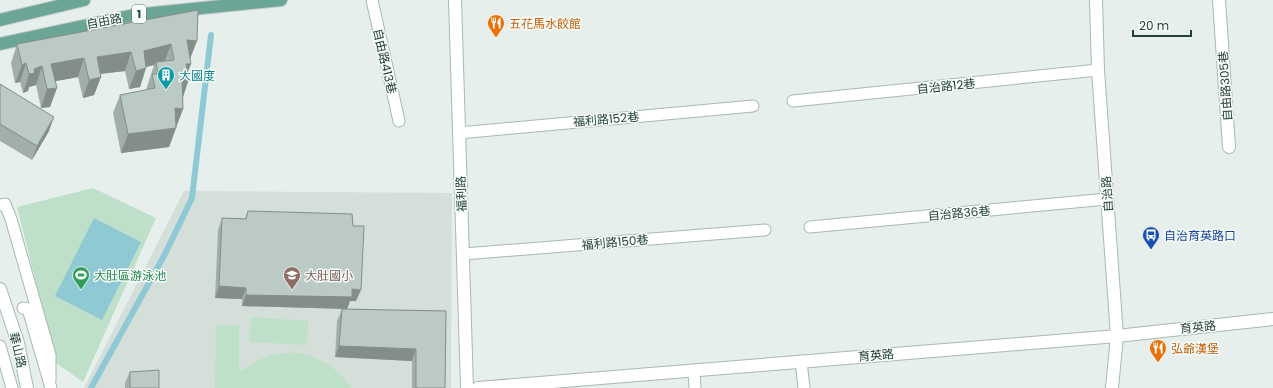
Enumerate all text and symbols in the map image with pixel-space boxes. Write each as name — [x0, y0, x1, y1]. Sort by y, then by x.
road number: 1 — [132, 5, 146, 23]
street label: 自由路 — [85, 9, 123, 33]
scale bar — [1133, 12, 1191, 38]
restaurant icon: 五花馬水餃館 — [486, 13, 506, 38]
place label: 五花馬水餃館 — [509, 15, 581, 32]
text: 20 m — [1139, 17, 1169, 34]
street label: 自由路413巷 — [369, 27, 401, 95]
street label: 自由路305巷 — [1214, 50, 1236, 122]
building icon: 大國度 — [156, 65, 176, 90]
place label: 大國度 — [179, 67, 215, 84]
street label: 自治路12巷 — [916, 74, 976, 98]
street label: 福利路152巷 — [572, 108, 640, 130]
street label: 自治路 — [1097, 175, 1117, 213]
street label: 福利路 — [452, 176, 470, 212]
street label: 自治路36巷 — [927, 202, 991, 224]
bus stop icon: 自治育英路口 — [1141, 225, 1161, 250]
place label: 自治育英路口 — [1164, 227, 1236, 244]
street label: 福利路150巷 — [581, 231, 649, 253]
sports icon: 大肚區游泳池 — [71, 265, 91, 290]
school or university icon: 大肚國小 — [282, 265, 302, 290]
place label: 大肚區游泳池 — [94, 267, 166, 284]
place label: 大肚國小 — [305, 267, 353, 284]
street label: 育英路 — [1179, 317, 1217, 337]
street label: 華山路 — [5, 330, 31, 370]
restaurant icon: 弘爺漢堡 — [1148, 338, 1168, 363]
place label: 弘爺漢堡 — [1171, 340, 1219, 357]
street label: 育英路 — [857, 345, 895, 365]

